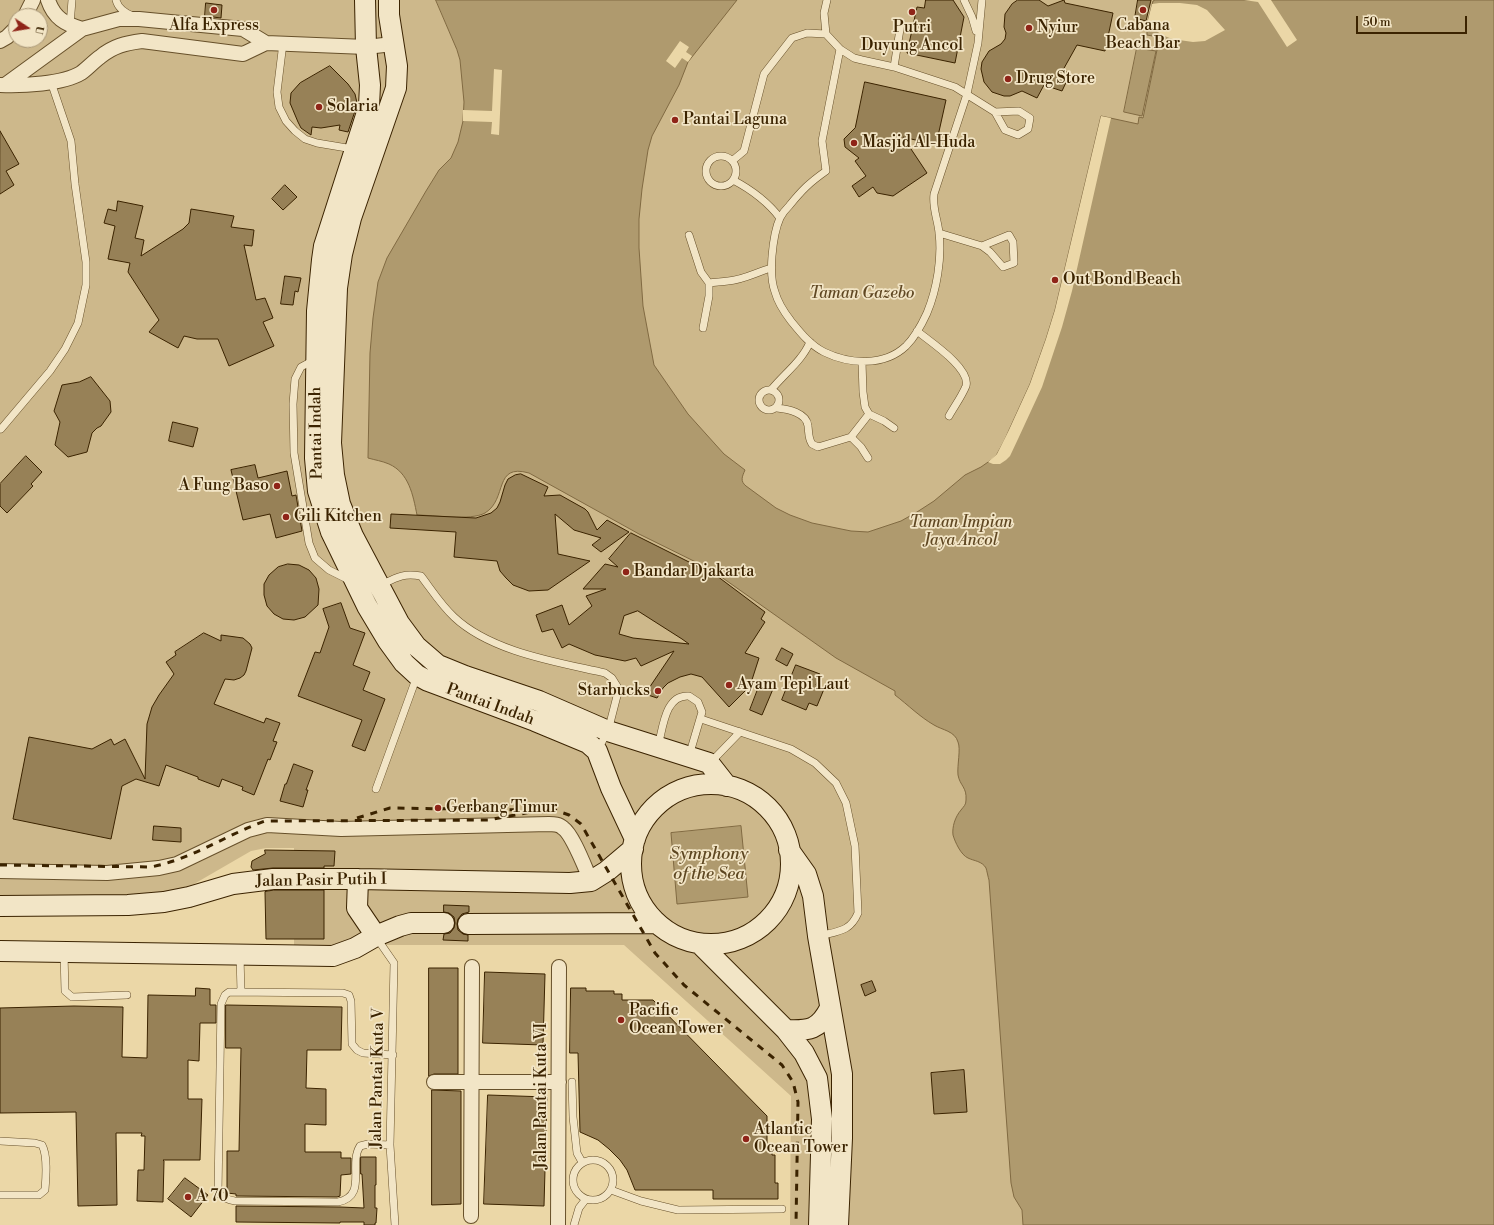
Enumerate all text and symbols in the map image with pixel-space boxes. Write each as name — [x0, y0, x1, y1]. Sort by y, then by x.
marker: Alfa Express — [209, 5, 219, 15]
marker: Cabana Beach Bar — [1138, 5, 1148, 15]
marker: Putri Duyung Ancol — [907, 7, 917, 17]
north arrow — [8, 8, 48, 48]
scale bar — [1358, 8, 1469, 34]
text: 50 m — [1363, 15, 1391, 30]
place label: Alfa Express — [169, 16, 259, 36]
place label: Cabana Beach Bar — [1106, 16, 1180, 54]
place label: Putri Duyung Ancol — [861, 18, 963, 56]
place label: Nyiur — [1037, 18, 1078, 38]
marker: Nyiur — [1024, 23, 1034, 33]
text: U — [31, 25, 46, 36]
place label: Drug Store — [1016, 69, 1095, 89]
marker: Drug Store — [1003, 74, 1013, 84]
place label: Solaria — [327, 97, 379, 117]
marker: Solaria — [314, 102, 324, 112]
place label: Pantai Laguna — [683, 110, 787, 130]
marker: Pantai Laguna — [670, 115, 680, 125]
place label: Masjid Al-Huda — [862, 133, 975, 153]
marker: Masjid Al-Huda — [849, 138, 859, 148]
place label: Out Bond Beach — [1063, 270, 1181, 290]
marker: Out Bond Beach — [1050, 275, 1060, 285]
park label: Taman Gazebo — [810, 284, 914, 304]
street label: Pantai Indah — [307, 387, 327, 479]
place label: A Fung Baso — [179, 476, 269, 496]
marker: A Fung Baso — [272, 481, 282, 491]
place label: Gili Kitchen — [294, 507, 382, 527]
marker: Gili Kitchen — [281, 512, 291, 522]
park label: Taman Impian Jaya Ancol — [909, 513, 1013, 551]
place label: Bandar Djakarta — [634, 562, 754, 582]
marker: Bandar Djakarta — [621, 567, 631, 577]
place label: Ayam Tepi Laut — [737, 675, 849, 695]
street label: Pantai Indah — [443, 680, 537, 730]
marker: Ayam Tepi Laut — [724, 680, 734, 690]
place label: Starbucks — [578, 681, 650, 701]
marker: Starbucks — [653, 686, 663, 696]
place label: Gerbang Timur — [446, 798, 557, 818]
marker: Gerbang Timur — [433, 803, 443, 813]
water label: Symphony of the Sea — [670, 845, 748, 885]
street label: Jalan Pasir Putih I — [255, 870, 387, 892]
place label: Pacific Ocean Tower — [629, 1001, 723, 1039]
street label: Jalan Pantai Kuta V — [367, 1008, 389, 1148]
marker: Pacific Ocean Tower — [616, 1015, 626, 1025]
street label: Jalan Pantai Kuta VI — [532, 1023, 552, 1169]
place label: Atlantic Ocean Tower — [754, 1120, 848, 1158]
marker: Atlantic Ocean Tower — [741, 1134, 751, 1144]
place label: A 70 — [196, 1187, 229, 1207]
marker: A 70 — [183, 1192, 193, 1202]

